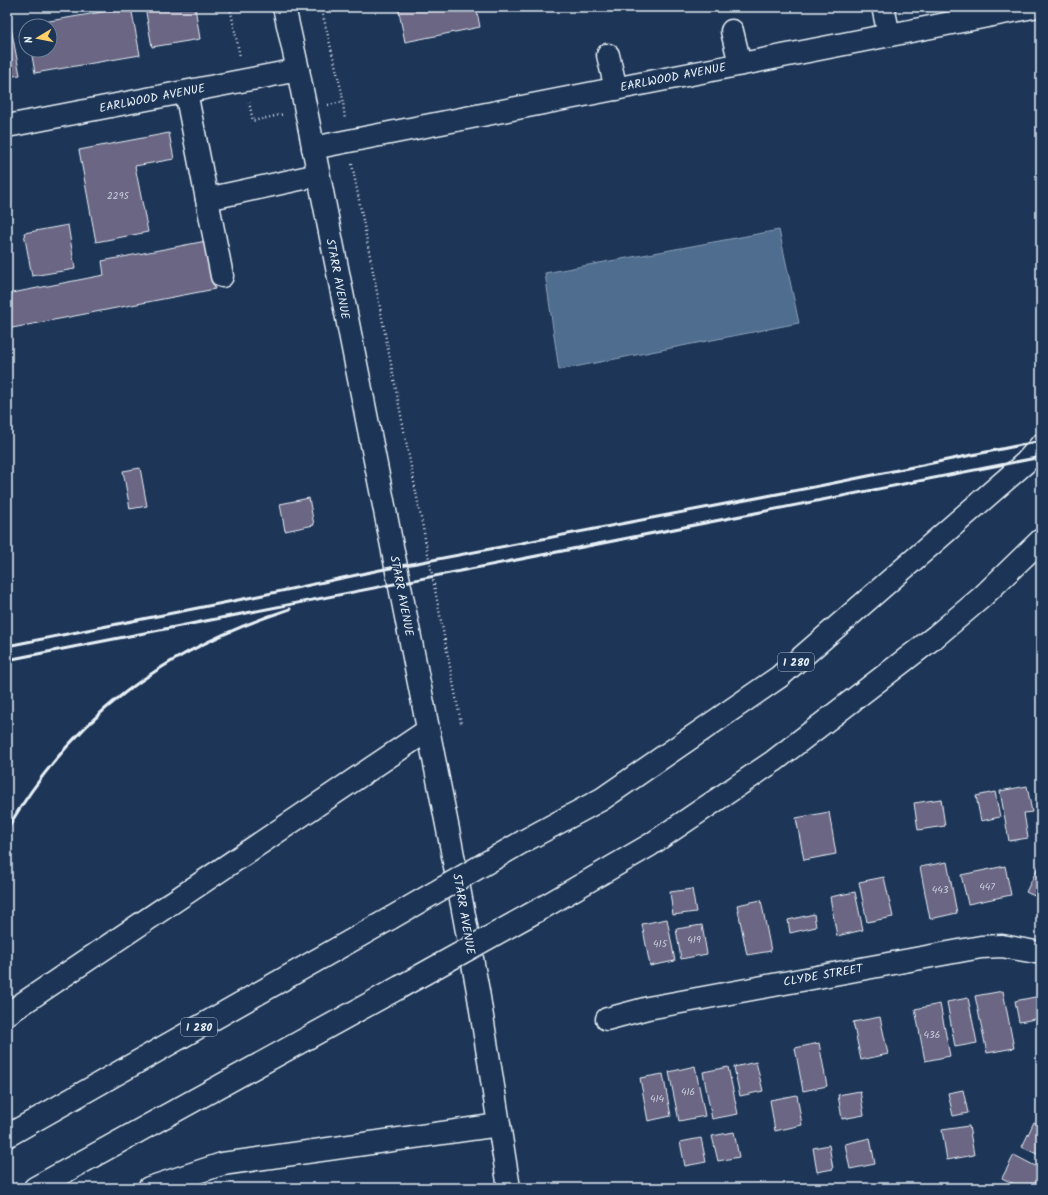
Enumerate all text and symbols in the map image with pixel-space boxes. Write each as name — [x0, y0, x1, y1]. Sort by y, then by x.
north arrow — [18, 18, 58, 58]
text: N — [20, 35, 39, 45]
street label: EARLWOOD AVENUE — [618, 58, 729, 97]
street label: EARLWOOD AVENUE — [97, 79, 208, 118]
house number: 2295 — [107, 188, 130, 204]
street label: STARR AVENUE — [320, 237, 355, 322]
street label: STARR AVENUE — [384, 554, 419, 639]
road number: I 280 — [778, 653, 814, 671]
street label: STARR AVENUE — [447, 872, 480, 957]
house number: 447 — [979, 879, 995, 895]
house number: 443 — [932, 882, 949, 898]
house number: 419 — [687, 932, 701, 948]
house number: 415 — [653, 936, 668, 952]
street label: CLYDE STREET — [782, 959, 866, 992]
road number: I 280 — [181, 1018, 217, 1036]
house number: 436 — [924, 1027, 940, 1043]
house number: 416 — [681, 1084, 695, 1100]
house number: 414 — [650, 1091, 665, 1107]

